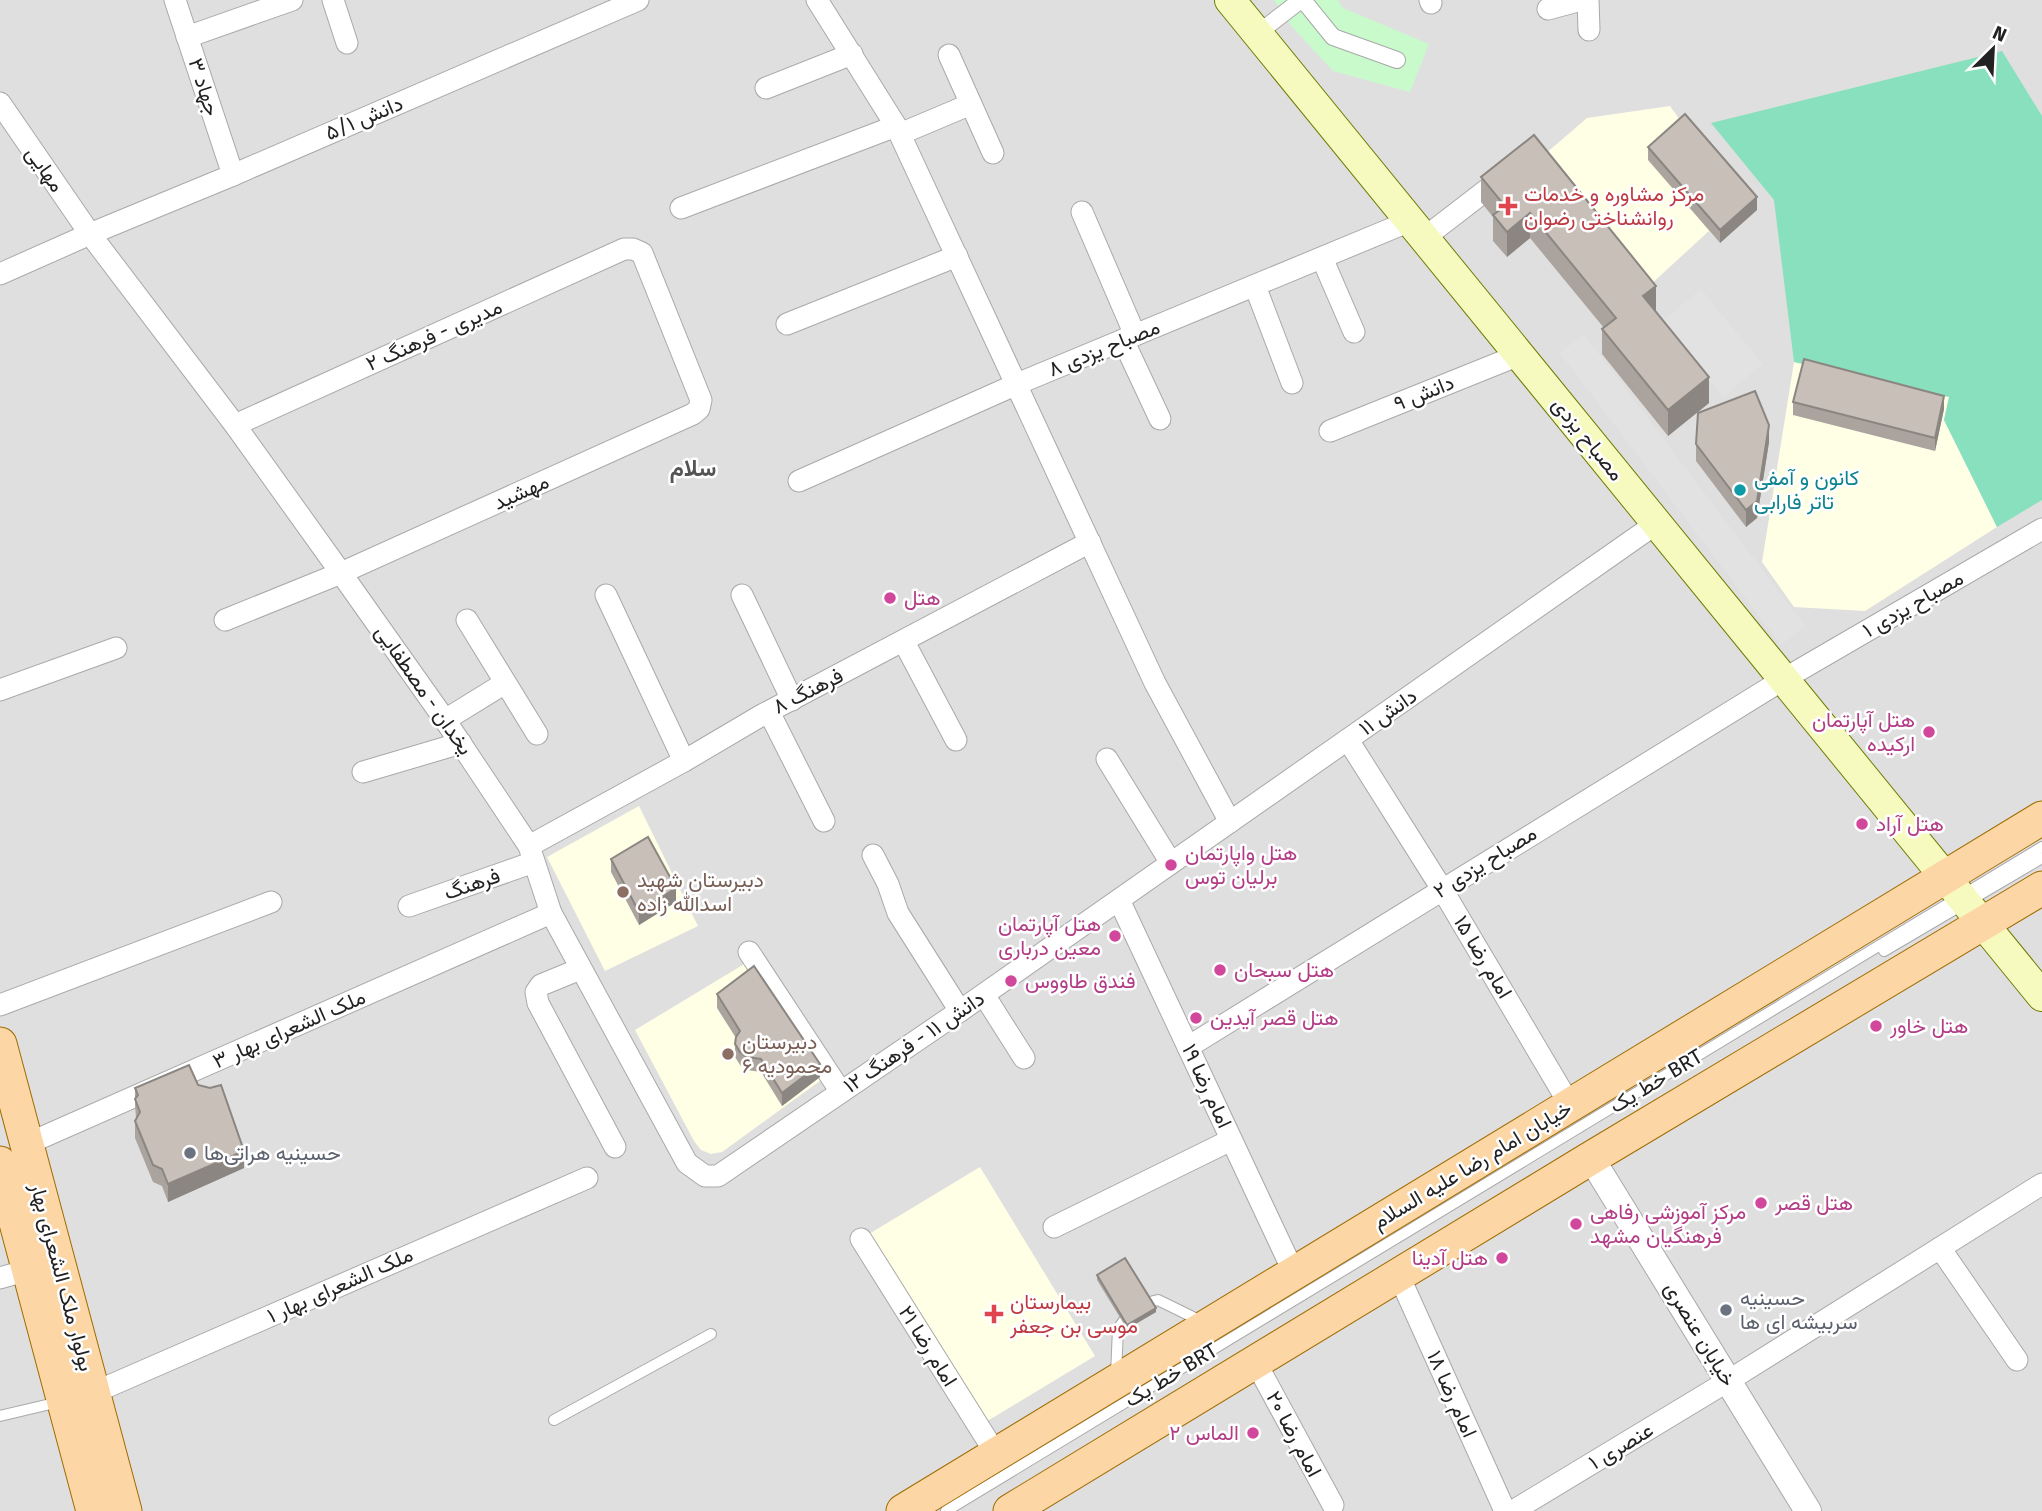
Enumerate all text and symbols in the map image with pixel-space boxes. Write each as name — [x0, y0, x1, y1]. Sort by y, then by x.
north arrow — [1958, 14, 2028, 84]
text: N — [1989, 21, 2010, 47]
street label: جهاد ۳ — [182, 55, 226, 119]
street label: دانش ۵/۱ — [321, 90, 407, 146]
street label: مهایی — [20, 141, 70, 197]
place label: مرکز مشاوره و خدمات روانشناختی رضوان — [1524, 181, 1704, 231]
marker: مرکز مشاوره و خدمات روانشناختی رضوان — [1498, 196, 1518, 216]
street label: مدیری - فرهنگ ۲ — [362, 293, 506, 377]
street label: مصباح یزدی ۸ — [1044, 314, 1164, 383]
street label: دانش ۹ — [1390, 369, 1458, 417]
street label: مصباح یزدی — [1546, 392, 1630, 487]
district label: سلام — [670, 454, 716, 483]
place label: کانون و آمفی تاتر فارابی — [1754, 465, 1859, 515]
street label: مهشید — [489, 468, 553, 516]
marker: کانون و آمفی تاتر فارابی — [1732, 482, 1748, 498]
street label: مصباح یزدی ۱ — [1858, 565, 1968, 644]
place label: هتل — [904, 585, 941, 611]
marker: هتل — [882, 590, 898, 606]
street label: یخدان - مصطفایی — [369, 620, 479, 760]
street label: فرهنگ ۸ — [768, 662, 848, 720]
street label: دانش ۱۱ — [1354, 683, 1422, 741]
place label: هتل آپارتمان ارکیده — [1812, 707, 1915, 757]
marker: هتل آپارتمان ارکیده — [1921, 724, 1937, 740]
place label: هتل آراد — [1876, 811, 1944, 837]
marker: هتل آراد — [1854, 816, 1870, 832]
street label: مصباح یزدی ۲ — [1429, 820, 1542, 905]
place label: هتل واپارتمان برلیان توس — [1185, 840, 1297, 890]
marker: هتل واپارتمان برلیان توس — [1163, 857, 1179, 873]
street label: فرهنگ — [441, 862, 503, 906]
place label: دبیرستان شهید اسدالله زاده — [637, 867, 764, 917]
marker: دبیرستان شهید اسدالله زاده — [615, 884, 631, 900]
place label: هتل آپارتمان معین درباری — [998, 911, 1101, 961]
street label: امام رضا ۱۵ — [1447, 911, 1518, 1004]
marker: هتل آپارتمان معین درباری — [1107, 928, 1123, 944]
place label: هتل سبحان — [1234, 957, 1334, 983]
marker: هتل سبحان — [1212, 962, 1228, 978]
place label: فندق طاووس — [1025, 968, 1136, 994]
marker: فندق طاووس — [1003, 973, 1019, 989]
street label: ملک الشعرای بهار ۳ — [209, 984, 369, 1074]
street label: دانش ۱۱ - فرهنگ ۱۲ — [839, 985, 989, 1099]
place label: هتل قصر آیدین — [1210, 1005, 1339, 1031]
marker: هتل قصر آیدین — [1188, 1010, 1204, 1026]
place label: هتل خاور — [1889, 1013, 1968, 1039]
marker: هتل خاور — [1868, 1018, 1884, 1034]
place label: دبیرستان محمودیه ۶ — [742, 1029, 832, 1079]
street label: امام رضا ۱۹ — [1175, 1040, 1238, 1133]
street label: خط یک BRT — [1605, 1043, 1707, 1119]
marker: دبیرستان محمودیه ۶ — [720, 1046, 736, 1062]
street label: خیابان امام رضا علیه السلام — [1368, 1095, 1577, 1236]
place label: حسینیه هراتی‌ها — [204, 1140, 341, 1166]
marker: حسینیه هراتی‌ها — [182, 1145, 198, 1161]
street label: بولوار ملک الشعرای بهار — [24, 1179, 100, 1374]
place label: هتل قصر — [1774, 1190, 1853, 1216]
marker: هتل قصر — [1753, 1195, 1769, 1211]
place label: مرکز آموزشی رفاهی فرهنگیان مشهد — [1590, 1199, 1746, 1249]
marker: مرکز آموزشی رفاهی فرهنگیان مشهد — [1568, 1216, 1584, 1232]
street label: ملک الشعرای بهار ۱ — [263, 1241, 417, 1329]
place label: هتل آدینا — [1412, 1245, 1488, 1271]
marker: هتل آدینا — [1494, 1250, 1510, 1266]
street label: خیابان عنصری — [1659, 1277, 1741, 1391]
place label: حسینیه سربیشه ای ها — [1740, 1285, 1858, 1335]
place label: بیمارستان موسی بن جعفر — [1009, 1289, 1138, 1339]
street label: امام رضا ۲۱ — [892, 1301, 963, 1392]
marker: حسینیه سربیشه ای ها — [1718, 1302, 1734, 1318]
marker: بیمارستان موسی بن جعفر — [984, 1304, 1004, 1324]
street label: خط یک BRT — [1120, 1337, 1222, 1413]
street label: امام رضا ۱۸ — [1420, 1347, 1483, 1442]
street label: امام رضا ۲۰ — [1260, 1387, 1327, 1482]
street label: عنصری ۱ — [1584, 1417, 1658, 1475]
place label: الماس ۲ — [1169, 1420, 1239, 1446]
marker: الماس ۲ — [1245, 1425, 1261, 1441]

